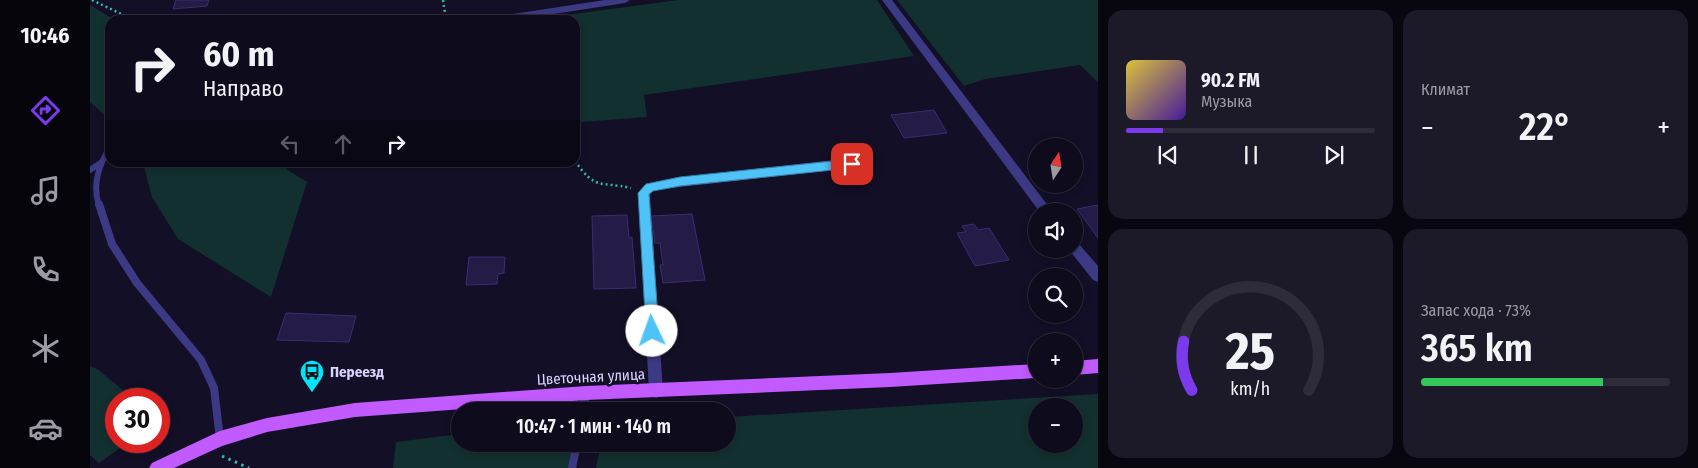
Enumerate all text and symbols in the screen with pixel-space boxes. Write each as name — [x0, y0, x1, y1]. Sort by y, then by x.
text: 10:46 — [20, 22, 70, 49]
text: 60 m — [203, 33, 274, 75]
icon: right — [120, 35, 185, 100]
text: 90.2 FM — [1201, 69, 1260, 92]
text: Направо — [203, 75, 284, 102]
text: Климат — [1421, 80, 1470, 99]
text: Музыка — [1201, 92, 1252, 111]
icon: directions — [28, 93, 63, 128]
text: 22° — [1519, 104, 1572, 150]
text: − — [1421, 111, 1434, 144]
text: + — [1657, 111, 1670, 144]
icon: left — [276, 130, 304, 158]
icon: ahead — [329, 130, 357, 158]
icon: right — [382, 130, 410, 158]
north arrow — [1028, 138, 1082, 192]
map controls — [1028, 138, 1083, 453]
icon: previous — [1154, 141, 1182, 169]
icon: pause — [1237, 141, 1265, 169]
icon: next — [1320, 141, 1348, 169]
pin — [831, 143, 873, 185]
icon: arrive — [838, 150, 866, 178]
icon: music — [28, 173, 63, 208]
button: sound — [1028, 203, 1083, 258]
icon: phone — [28, 252, 63, 287]
button: search — [1028, 268, 1083, 323]
text: Запас хода · 73% — [1421, 301, 1531, 320]
position arrow — [625, 304, 677, 356]
text: 25 — [1225, 320, 1275, 383]
text: 365 km — [1421, 325, 1533, 371]
icon: climate — [28, 331, 63, 366]
button: + — [1028, 333, 1083, 388]
bus stop icon: Переезд — [299, 359, 325, 393]
place label: Переезд — [330, 363, 384, 381]
street label: Цветочная улица — [536, 365, 646, 389]
text: km/h — [1231, 378, 1270, 400]
speed limit sign: 30 — [105, 388, 170, 453]
button: − — [1028, 398, 1083, 453]
icon: car — [28, 411, 63, 446]
text: 10:47 · 1 мин · 140 m — [516, 415, 671, 438]

